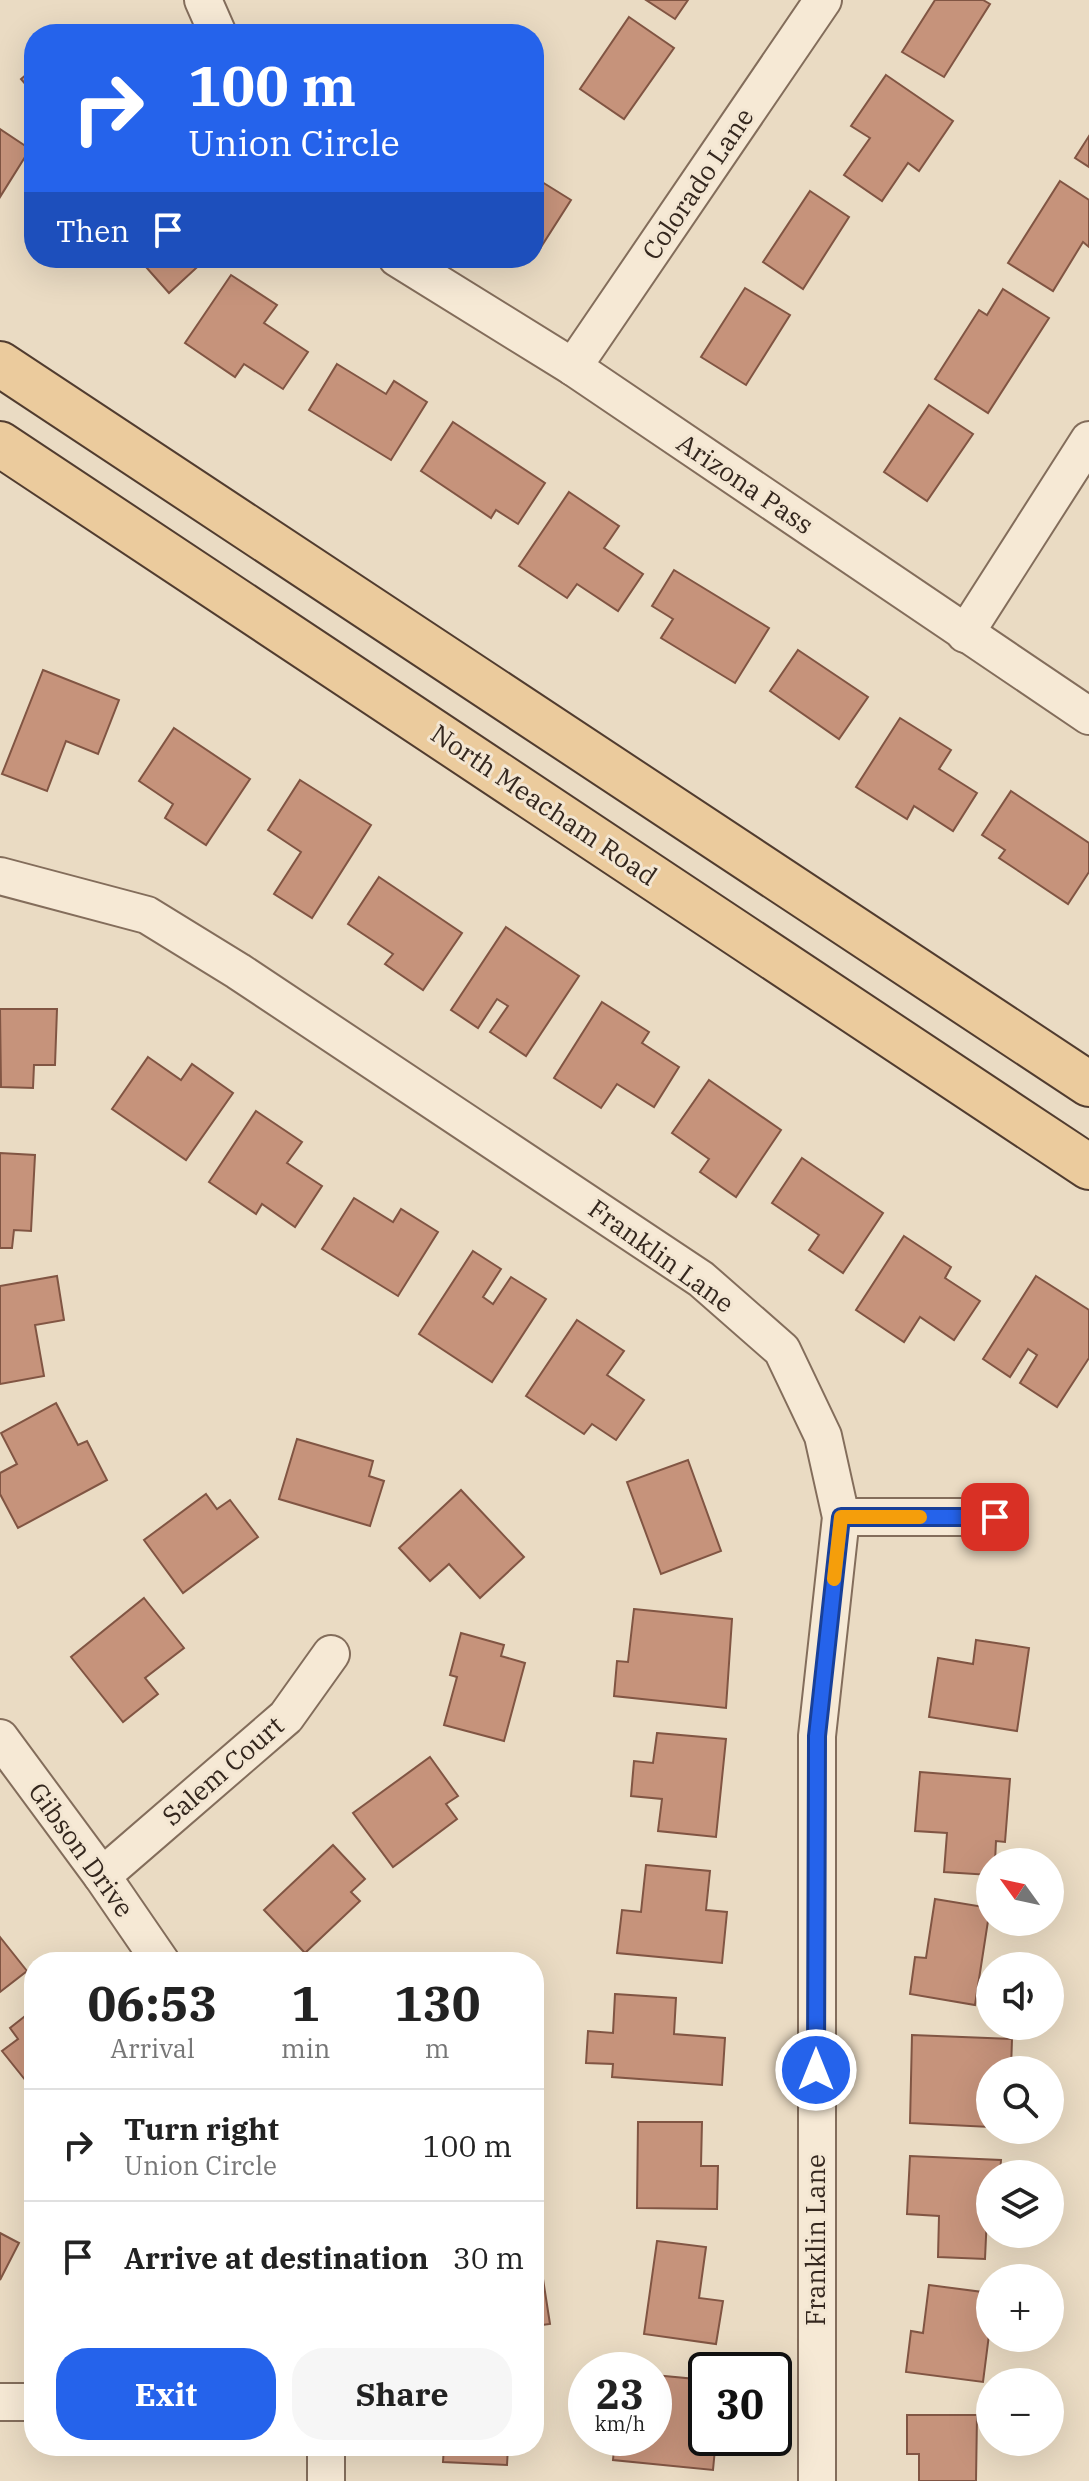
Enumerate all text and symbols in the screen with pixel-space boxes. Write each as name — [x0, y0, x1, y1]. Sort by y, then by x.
text: 100 m — [188, 49, 356, 121]
icon: right — [56, 56, 160, 160]
street label: Colorado Lane — [634, 101, 761, 266]
text: Union Circle — [188, 119, 400, 166]
icon: arrive — [146, 208, 190, 252]
text: Then — [56, 211, 130, 250]
street label: Arizona Pass — [671, 425, 820, 541]
street label: North Meacham Road — [425, 716, 664, 893]
street label: Franklin Lane — [582, 1191, 741, 1319]
pin — [961, 1483, 1029, 1551]
icon: arrive — [973, 1495, 1017, 1539]
street label: Salem Court — [154, 1708, 290, 1832]
street label: Gibson Drive — [22, 1775, 142, 1923]
north arrow — [976, 1848, 1064, 1936]
map controls — [976, 1848, 1064, 2456]
button: sound — [976, 1952, 1064, 2040]
text: 06:53 — [88, 1972, 217, 2034]
text: 1 — [291, 1972, 320, 2034]
text: 130 — [394, 1972, 480, 2034]
position arrow — [774, 2028, 858, 2112]
text: Arrival — [110, 2031, 195, 2065]
text: min — [281, 2031, 330, 2065]
text: m — [425, 2031, 450, 2065]
button: search — [976, 2056, 1064, 2144]
text: Turn right — [124, 2109, 279, 2148]
icon: right — [56, 2123, 100, 2167]
text: 100 m — [422, 2126, 512, 2165]
text: Union Circle — [124, 2148, 277, 2182]
street label: Franklin Lane — [798, 2154, 832, 2326]
button: layers — [976, 2160, 1064, 2248]
icon: arrive — [56, 2235, 100, 2279]
text: Arrive at destination — [124, 2238, 429, 2277]
text: 30 m — [453, 2238, 524, 2277]
button: + — [976, 2264, 1064, 2352]
button: Exit — [56, 2348, 276, 2440]
button: Share — [292, 2348, 512, 2440]
speed limit sign: 30 — [688, 2352, 792, 2456]
text: 23 — [596, 2368, 644, 2420]
button: − — [976, 2368, 1064, 2456]
text: km/h — [595, 2410, 645, 2437]

